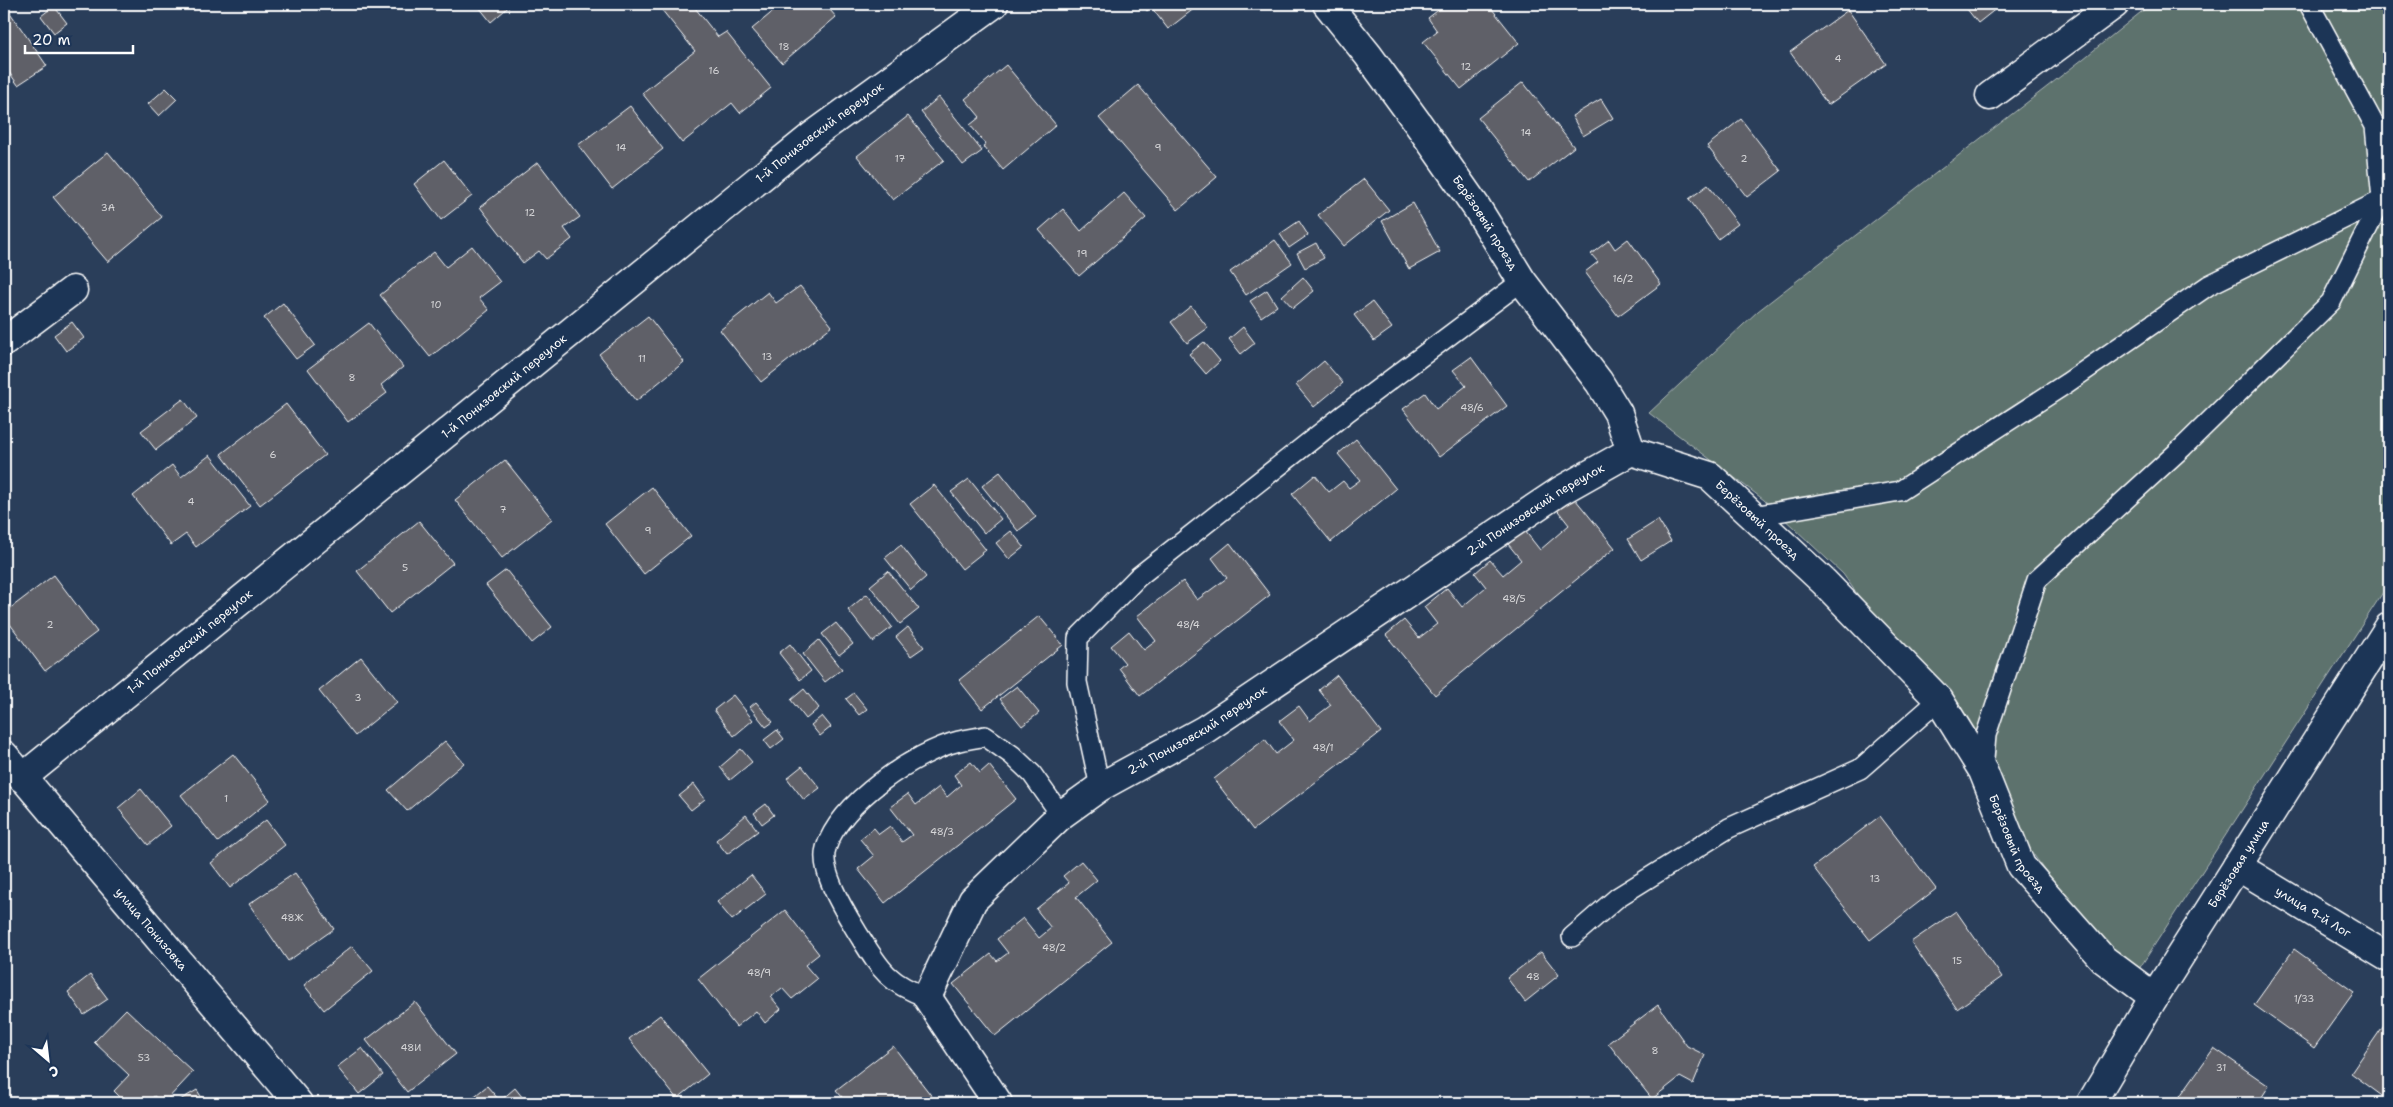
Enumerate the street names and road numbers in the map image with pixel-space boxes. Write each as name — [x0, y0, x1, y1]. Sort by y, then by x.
street label: 1-й Понизовский переулок — [752, 78, 887, 187]
street label: Берёзовый проезд — [1449, 172, 1522, 273]
street label: 1-й Понизовский переулок — [438, 330, 570, 442]
street label: 2-й Понизовский переулок — [1464, 459, 1607, 559]
street label: Берёзовый проезд — [1712, 477, 1803, 563]
street label: 1-й Понизовский переулок — [124, 586, 256, 698]
street label: 2-й Понизовский переулок — [1125, 682, 1271, 778]
street label: Берёзовый проезд — [1985, 792, 2049, 896]
street label: Берёзовая улица — [2204, 816, 2273, 911]
street label: улица 9-й Лог — [2272, 883, 2355, 941]
street label: улица Понизовка — [112, 884, 191, 974]

